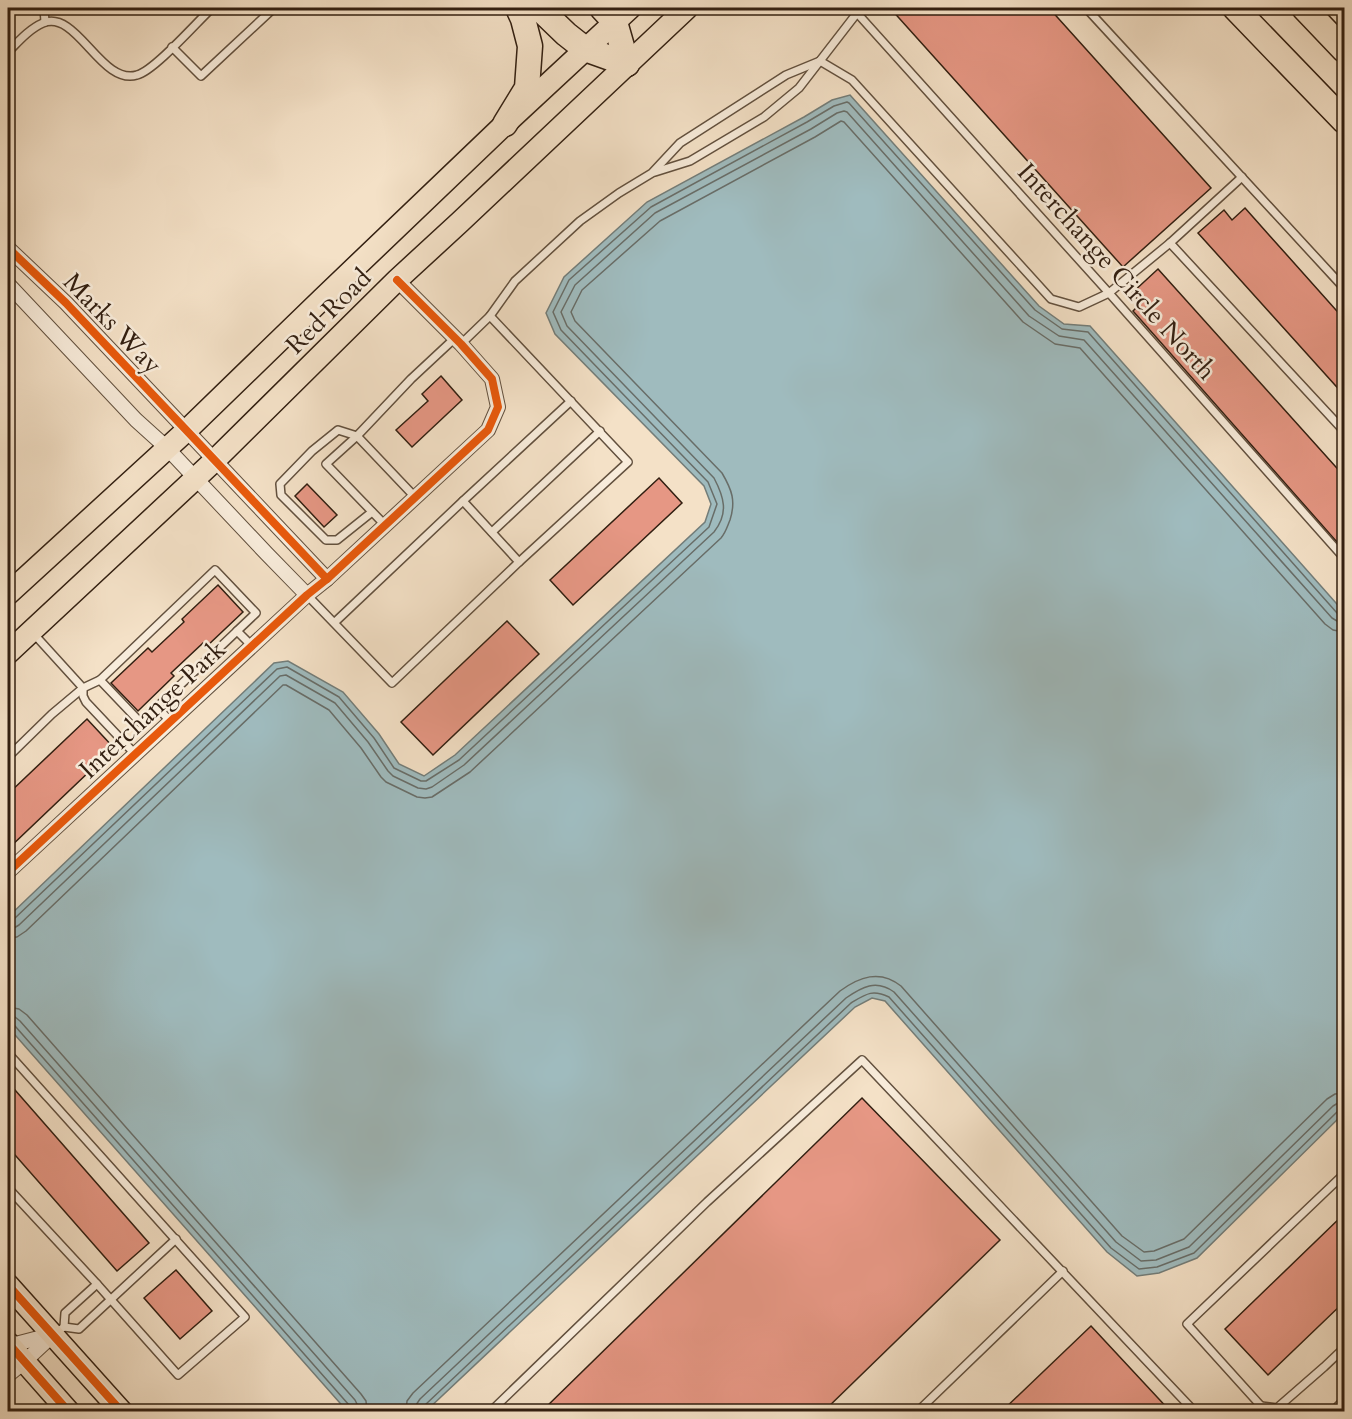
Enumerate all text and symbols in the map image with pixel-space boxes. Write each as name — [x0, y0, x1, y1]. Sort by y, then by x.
street label: Interchange Circle North — [1010, 155, 1224, 387]
street label: Red Road — [278, 261, 379, 362]
street label: Marks Way — [55, 265, 170, 382]
street label: Interchange Park — [71, 632, 233, 787]

